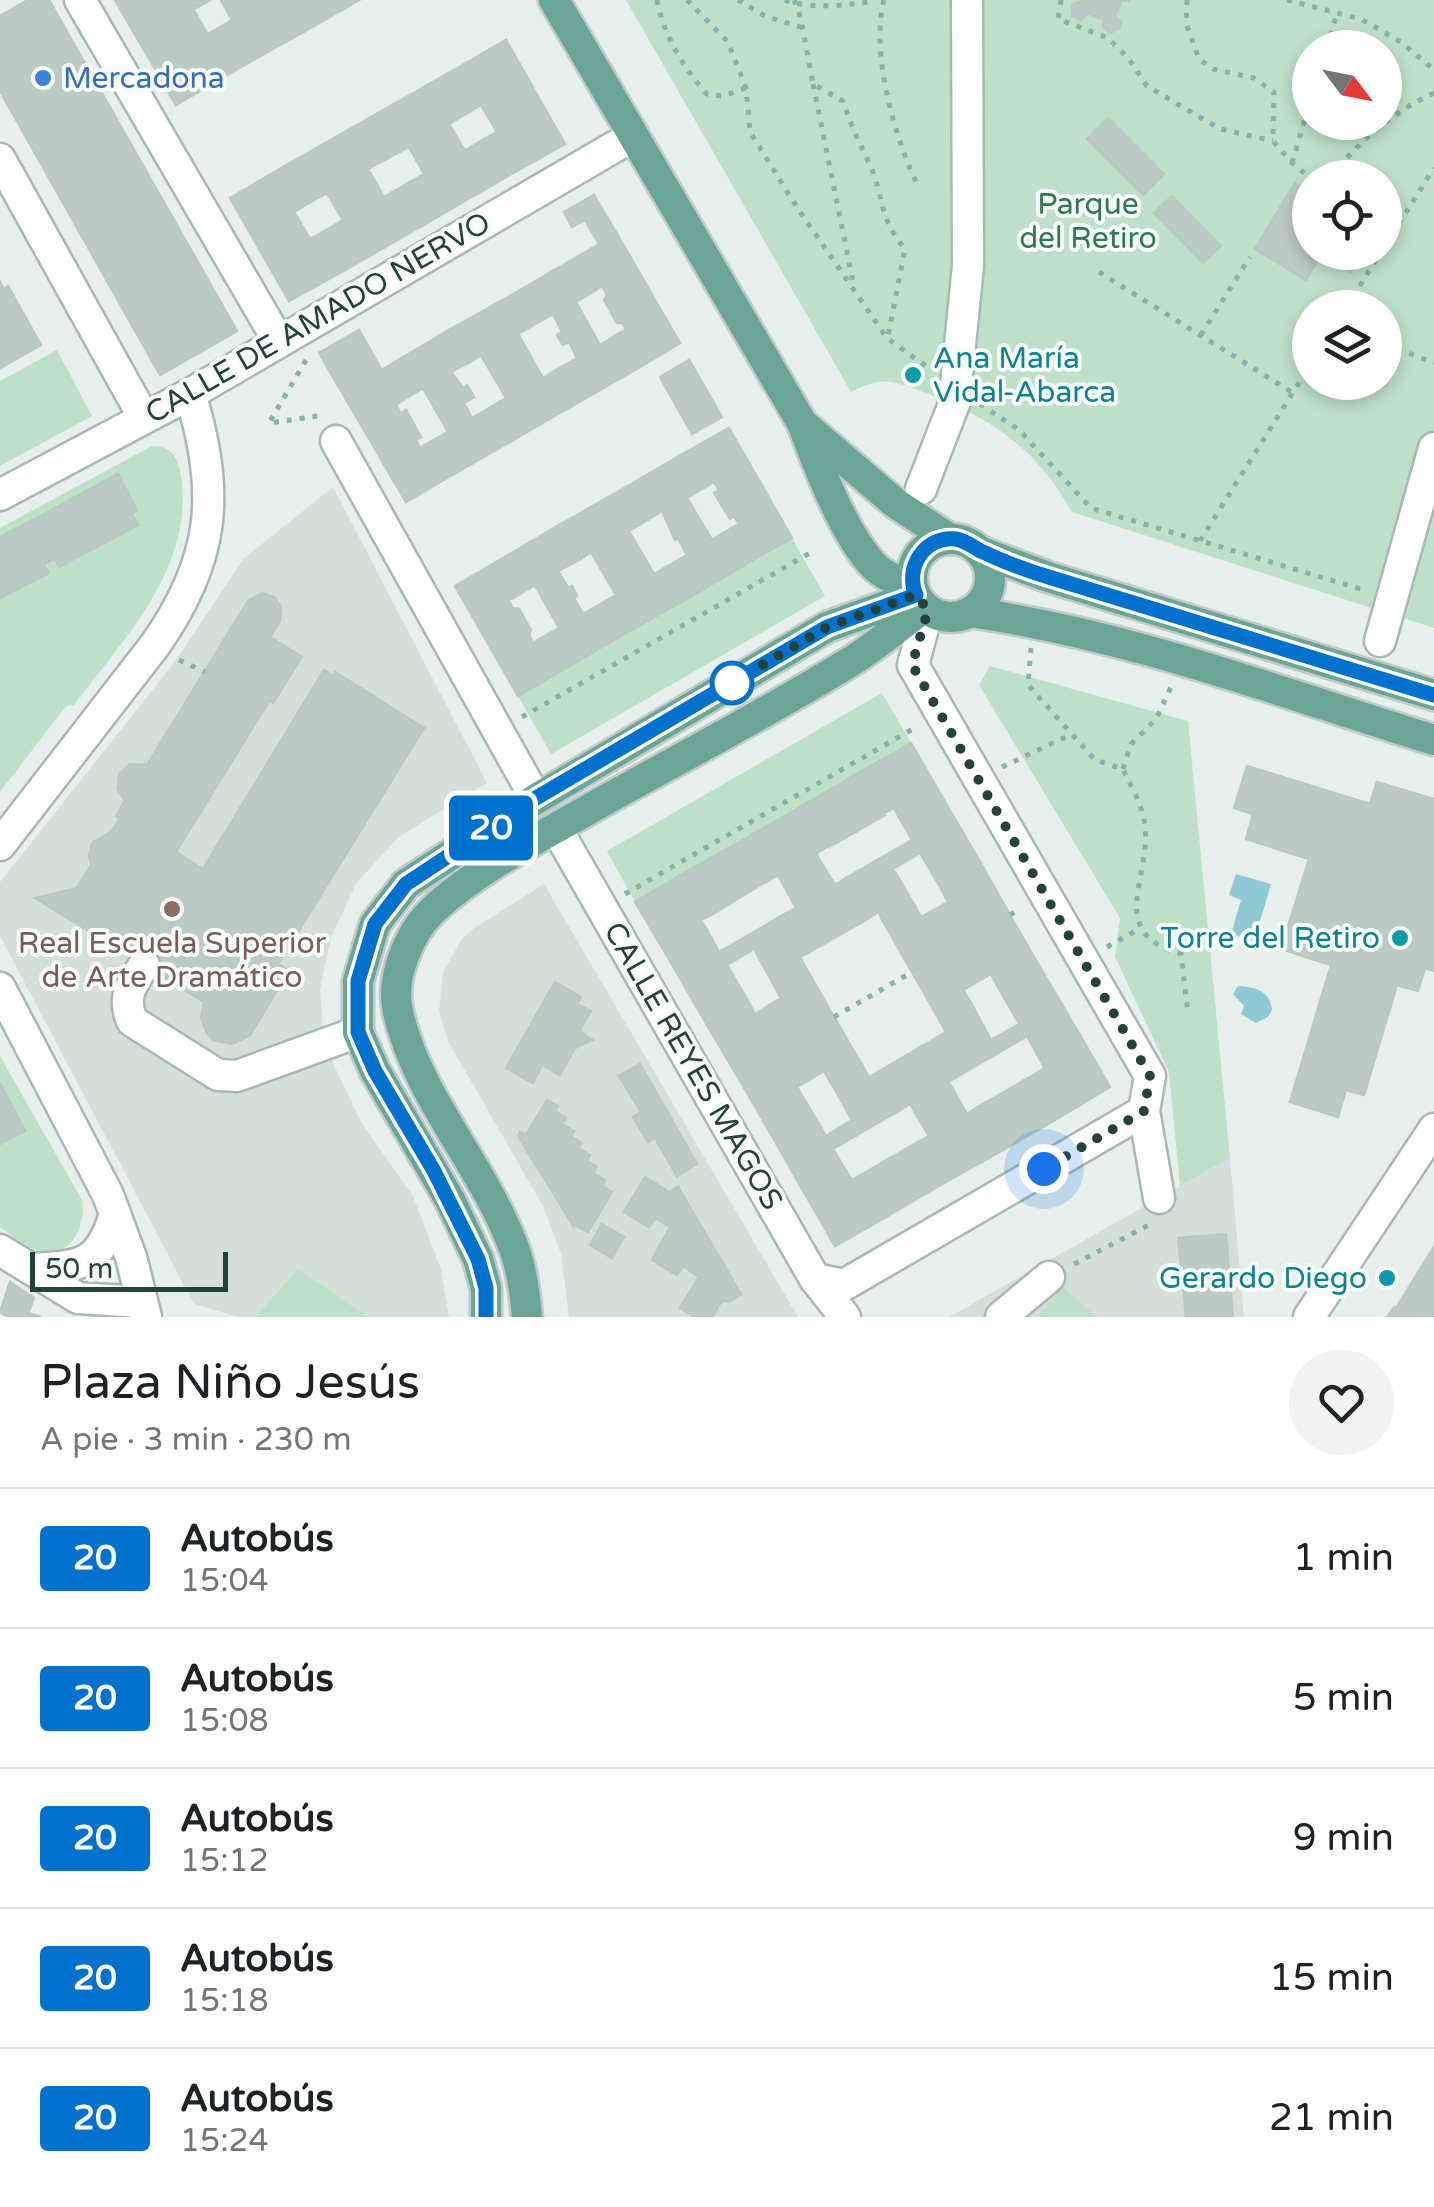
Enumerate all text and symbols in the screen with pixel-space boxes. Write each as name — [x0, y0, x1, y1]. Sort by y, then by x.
north arrow — [1292, 30, 1402, 140]
map controls — [1292, 30, 1402, 400]
place label: Mercadona — [63, 60, 225, 97]
marker: Mercadona — [32, 67, 54, 89]
button: locate — [1292, 160, 1402, 270]
park label: Parque del Retiro — [1019, 186, 1157, 257]
street label: CALLE DE AMADO NERVO — [139, 204, 497, 432]
button: layers — [1292, 290, 1402, 400]
place label: Ana María Vidal-Abarca — [933, 340, 1116, 411]
marker: Ana María Vidal-Abarca — [902, 364, 924, 386]
unlabelled marker — [711, 662, 753, 704]
line badge: 20 — [446, 796, 536, 860]
text: 20 — [469, 807, 513, 849]
marker: Real Escuela Superior de Arte Dramático — [161, 898, 183, 920]
street label: CALLE REYES MAGOS — [595, 915, 791, 1217]
place label: Torre del Retiro — [1160, 920, 1380, 957]
place label: Real Escuela Superior de Arte Dramático — [18, 925, 327, 996]
marker: Torre del Retiro — [1389, 927, 1411, 949]
your location — [1019, 1144, 1069, 1194]
scale bar — [30, 1247, 228, 1292]
text: 50 m — [45, 1252, 113, 1286]
place label: Gerardo Diego — [1159, 1260, 1367, 1297]
marker: Gerardo Diego — [1376, 1267, 1398, 1289]
button: heart — [1289, 1350, 1394, 1455]
text: Plaza Niño Jesús — [40, 1354, 420, 1412]
text: A pie · 3 min · 230 m — [40, 1421, 352, 1459]
text: Autobús — [180, 1516, 334, 1562]
text: 1 min — [1293, 1535, 1394, 1581]
text: 20 — [73, 1537, 117, 1579]
text: 15:04 — [180, 1562, 269, 1600]
text: Autobús — [180, 1656, 334, 1702]
text: 5 min — [1293, 1675, 1394, 1721]
text: 20 — [73, 1677, 117, 1719]
text: 15:08 — [180, 1702, 269, 1740]
text: Autobús — [180, 1796, 334, 1842]
text: 9 min — [1293, 1815, 1394, 1861]
text: 20 — [73, 1817, 117, 1859]
text: 15:12 — [180, 1842, 269, 1880]
text: Autobús — [180, 1936, 334, 1982]
text: 15 min — [1269, 1955, 1394, 2001]
text: 20 — [73, 1957, 117, 1999]
text: 15:18 — [180, 1982, 269, 2020]
text: Autobús — [180, 2076, 334, 2122]
text: 21 min — [1269, 2095, 1394, 2141]
text: 20 — [73, 2097, 117, 2139]
text: 15:24 — [180, 2122, 269, 2160]

